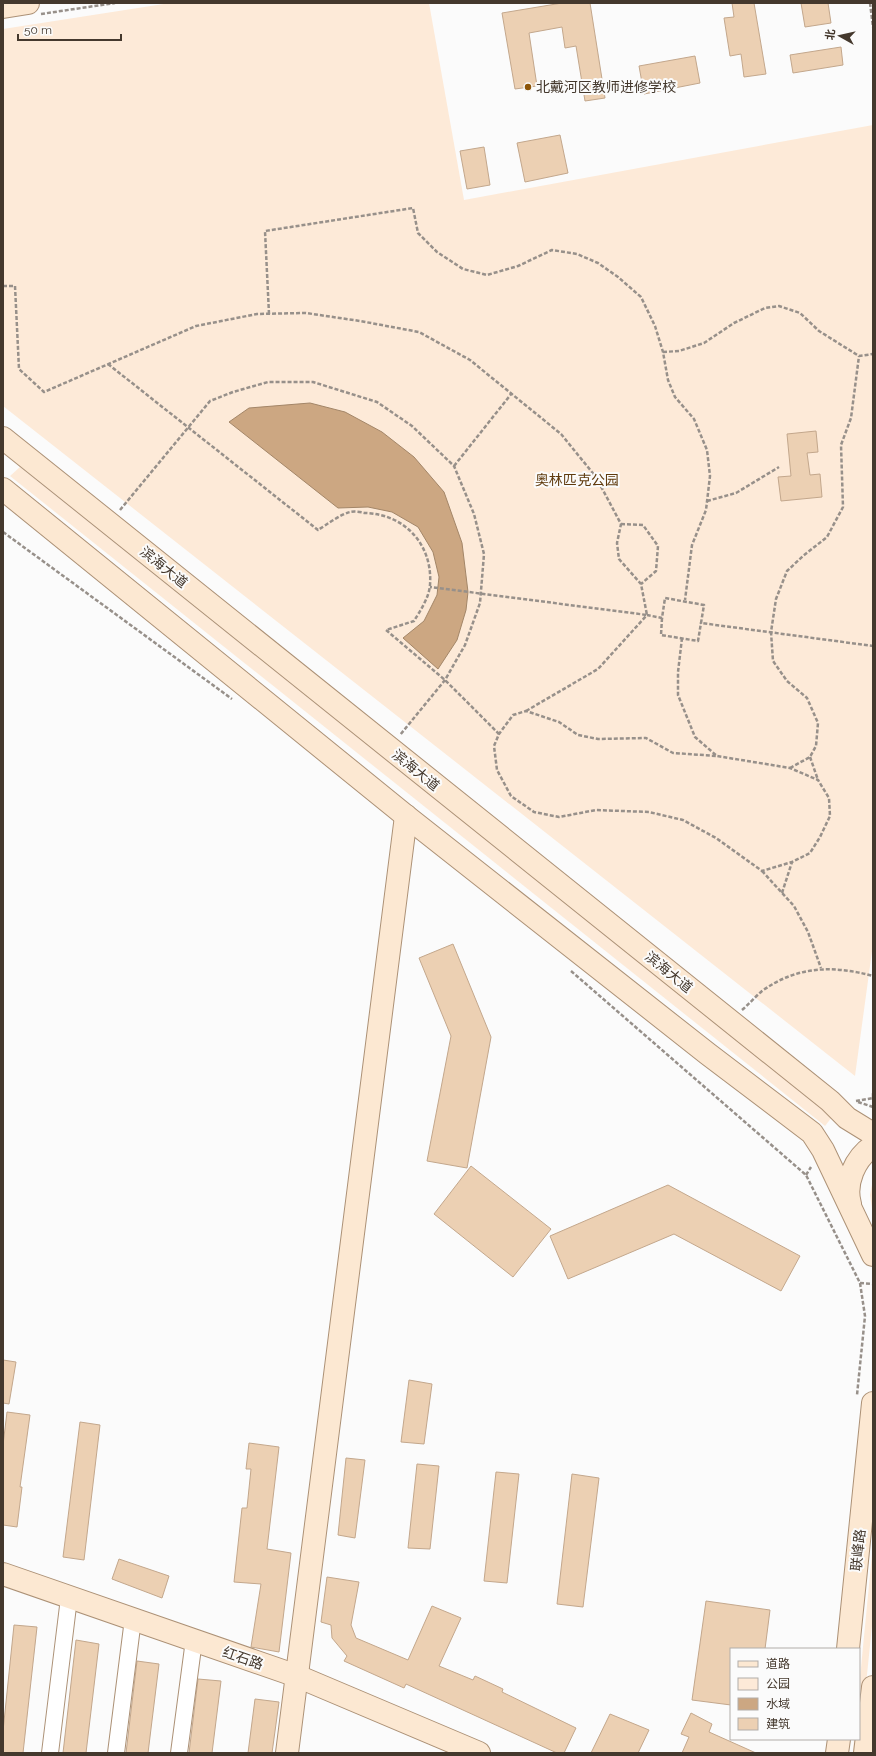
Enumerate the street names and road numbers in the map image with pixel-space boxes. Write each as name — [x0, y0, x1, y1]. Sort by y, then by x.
street label: 滨海大道 — [137, 543, 191, 591]
street label: 滨海大道 — [389, 746, 443, 794]
street label: 滨海大道 — [642, 948, 696, 996]
street label: 联峰路 — [848, 1528, 868, 1572]
street label: 红石路 — [221, 1644, 265, 1672]

